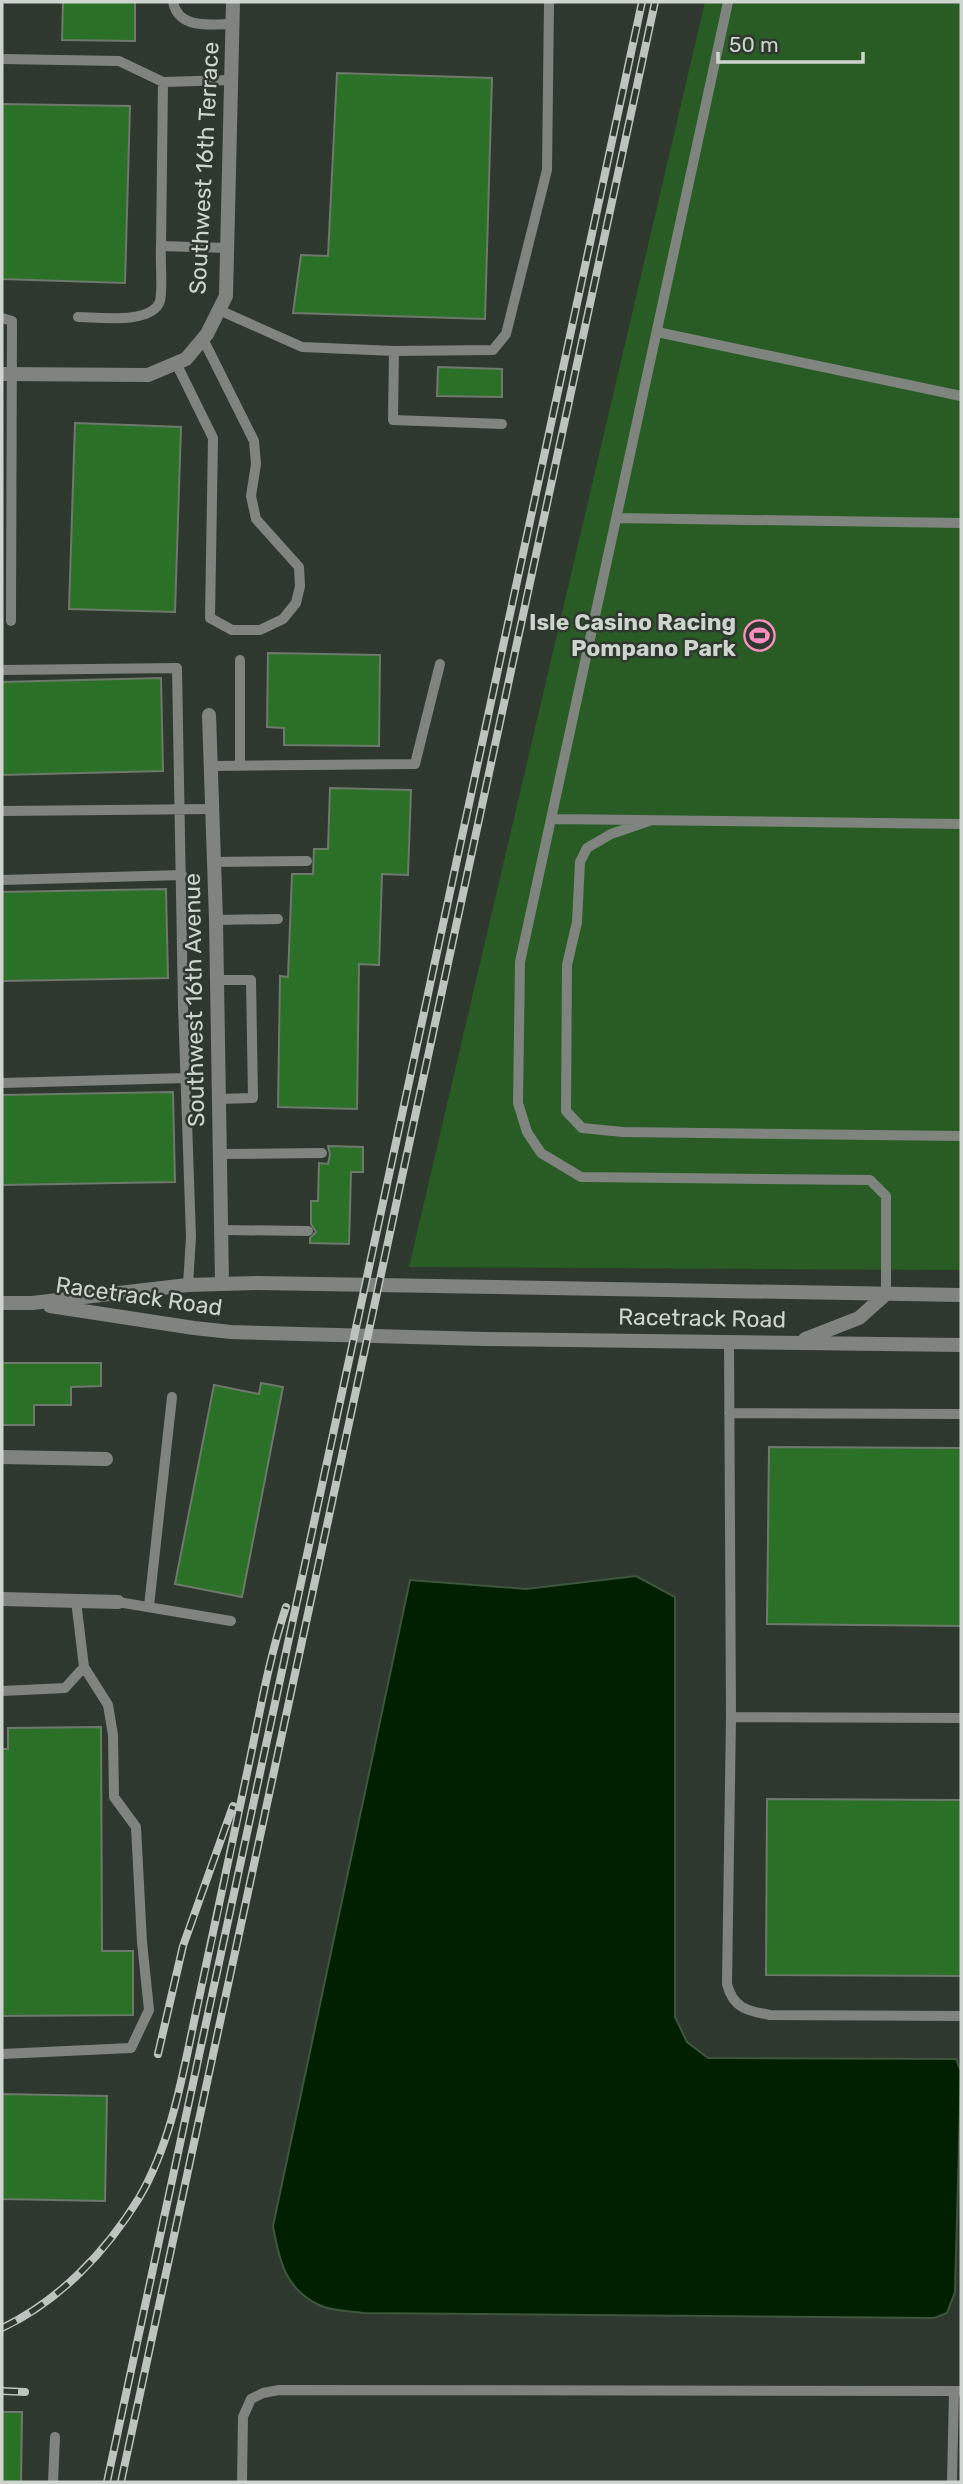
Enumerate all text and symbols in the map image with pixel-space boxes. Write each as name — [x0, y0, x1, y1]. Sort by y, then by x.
scale bar — [718, 21, 863, 65]
text: 50 m — [729, 32, 779, 57]
street label: Southwest 16th Terrace — [183, 41, 225, 295]
place label: Isle Casino Racing Pompano Park — [529, 608, 737, 662]
sports icon: Isle Casino Racing Pompano Park — [742, 618, 776, 652]
street label: Southwest 16th Avenue — [178, 873, 210, 1127]
street label: Racetrack Road — [54, 1270, 224, 1322]
street label: Racetrack Road — [618, 1303, 786, 1333]

